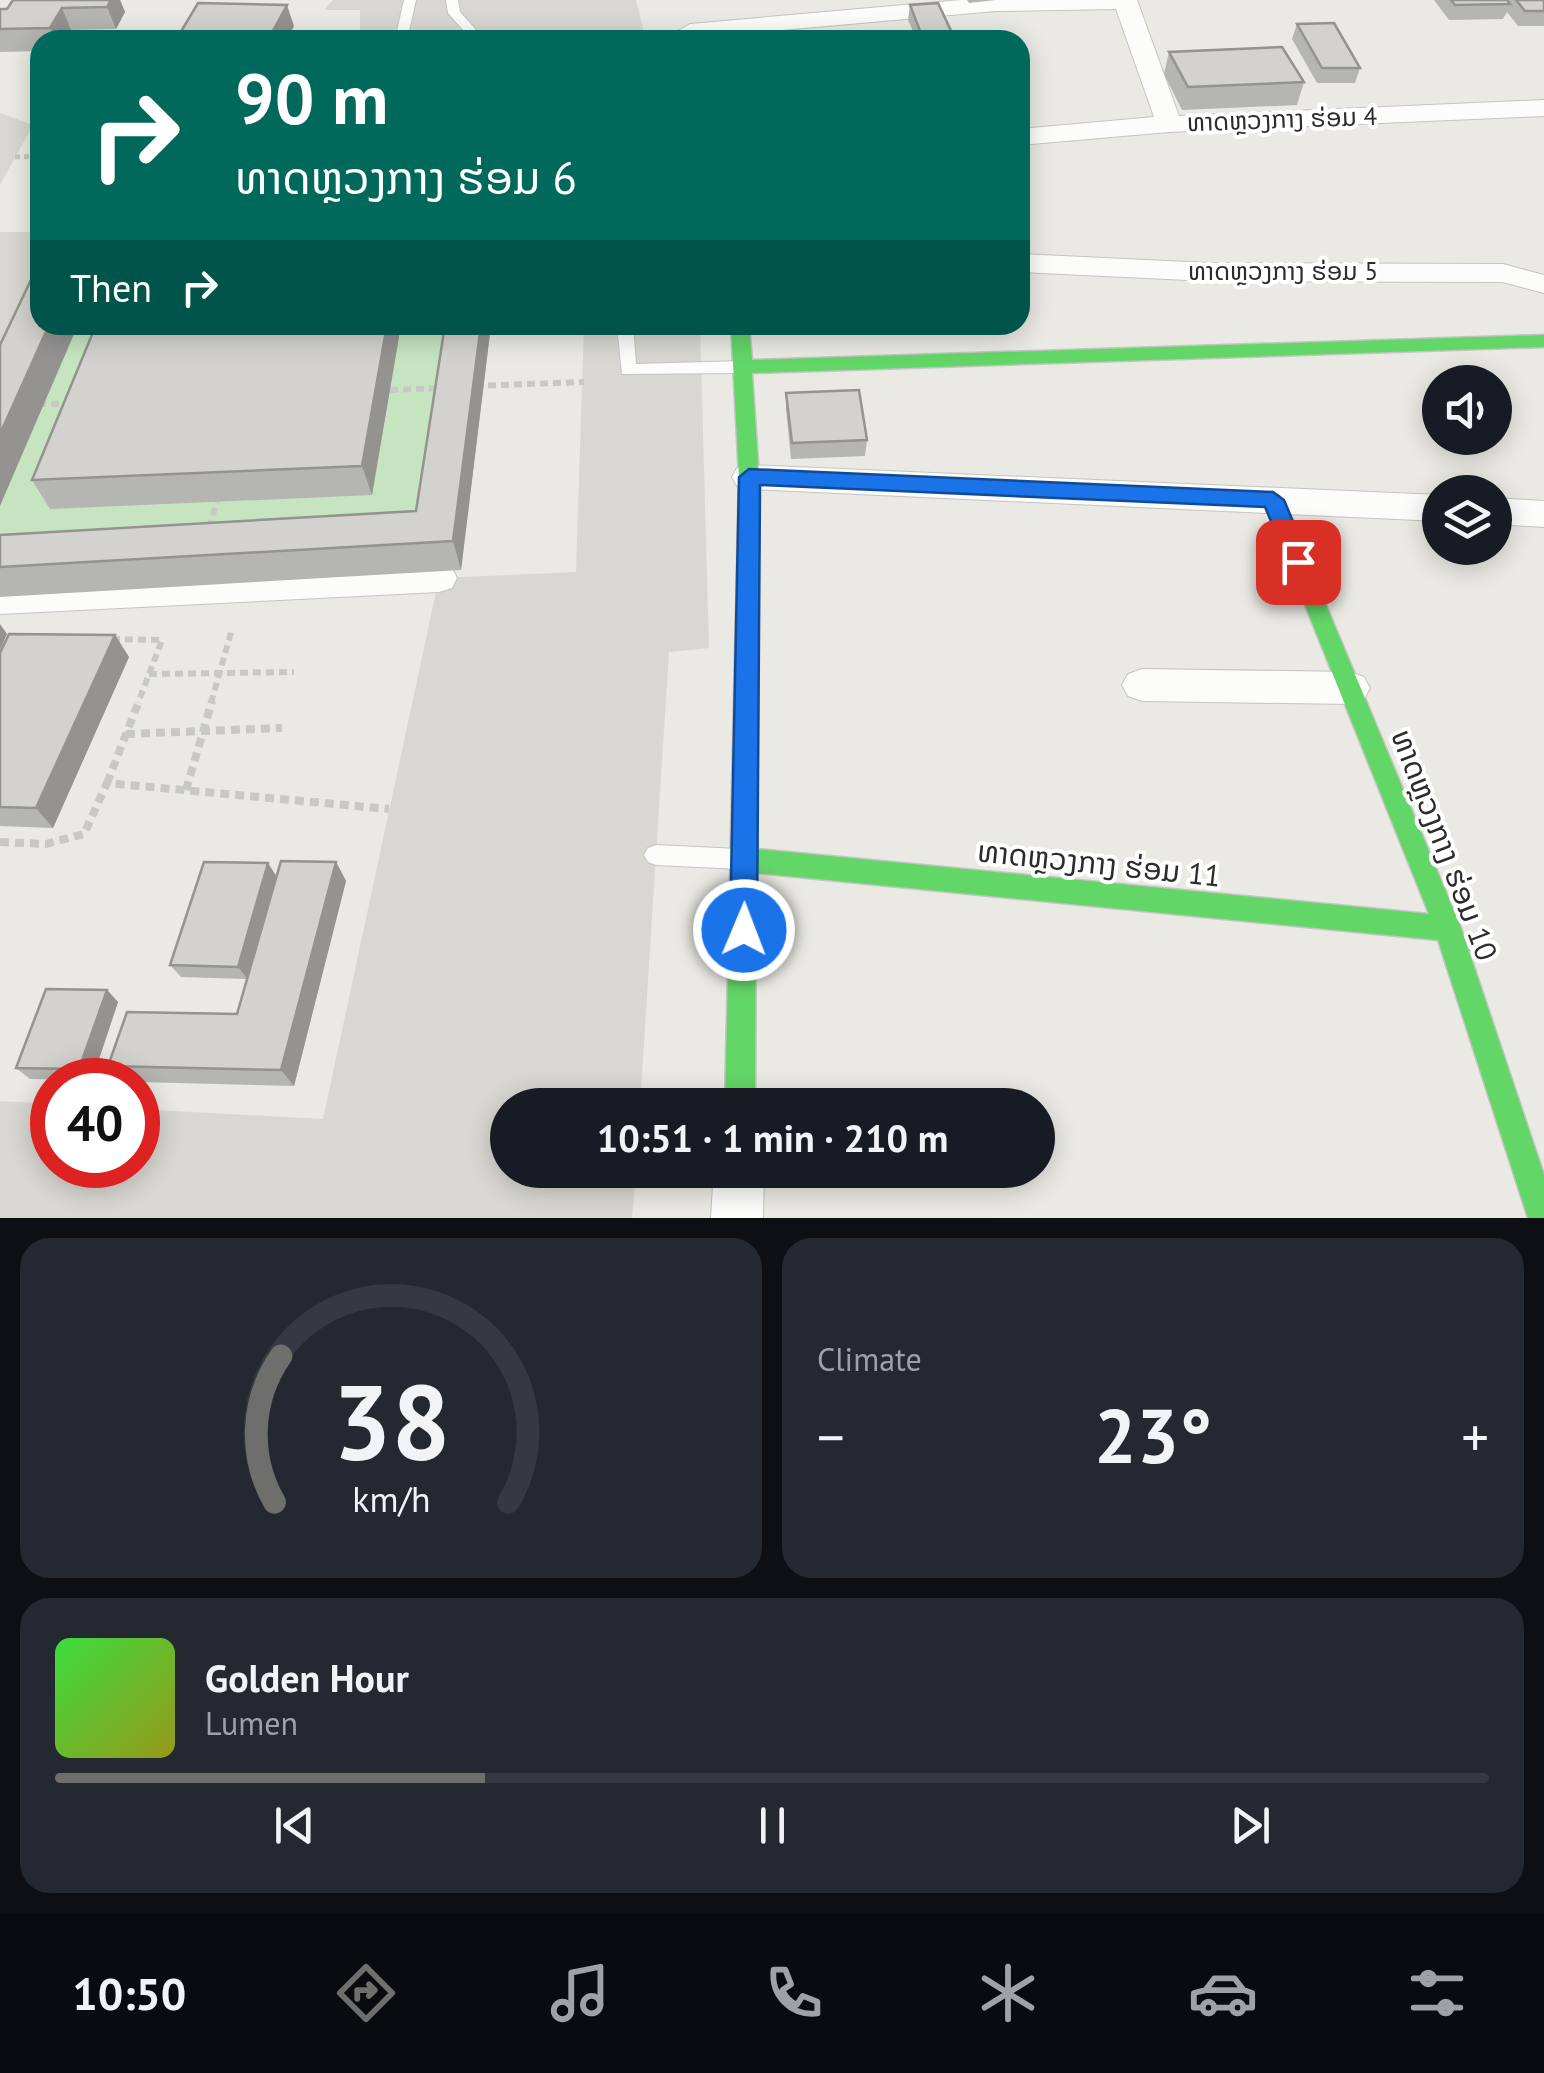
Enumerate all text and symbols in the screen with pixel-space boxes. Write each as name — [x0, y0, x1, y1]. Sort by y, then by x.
text: 90 m — [235, 53, 388, 143]
icon: right — [70, 70, 200, 200]
street label: ທາດຫຼວງກາງ ຮ່ອມ 4 — [1186, 100, 1378, 138]
text: ທາດຫຼວງກາງ ຮ່ອມ 6 — [235, 148, 577, 206]
street label: ທາດຫຼວງກາງ ຮ່ອມ 5 — [1188, 255, 1378, 287]
icon: right — [172, 260, 227, 315]
text: Then — [70, 263, 152, 312]
map controls — [1422, 365, 1512, 565]
button: sound — [1422, 365, 1512, 455]
button: layers — [1422, 475, 1512, 565]
pin — [1256, 520, 1341, 605]
icon: arrive — [1271, 535, 1326, 590]
street label: ທາດຫຼວງກາງ ຮ່ອມ 10 — [1383, 723, 1507, 966]
street label: ທາດຫຼວງກາງ ຮ່ອມ 11 — [976, 830, 1223, 895]
position arrow — [692, 878, 796, 982]
speed limit sign: 40 — [30, 1058, 160, 1188]
text: 10:51 · 1 min · 210 m — [597, 1113, 948, 1162]
text: Climate — [817, 1338, 922, 1380]
text: 38 — [332, 1354, 450, 1489]
text: 23° — [1094, 1387, 1212, 1484]
text: − — [817, 1401, 845, 1472]
text: + — [1461, 1401, 1489, 1472]
text: km/h — [352, 1476, 430, 1522]
text: Golden Hour — [205, 1653, 409, 1702]
text: Lumen — [205, 1702, 298, 1744]
icon: previous — [267, 1798, 322, 1853]
icon: pause — [745, 1798, 800, 1853]
icon: next — [1223, 1798, 1278, 1853]
icon: directions — [331, 1958, 401, 2028]
icon: music — [545, 1958, 615, 2028]
icon: phone — [759, 1958, 829, 2028]
icon: climate — [973, 1958, 1043, 2028]
icon: car — [1188, 1958, 1258, 2028]
icon: filters — [1402, 1958, 1472, 2028]
text: 10:50 — [72, 1964, 186, 2022]

